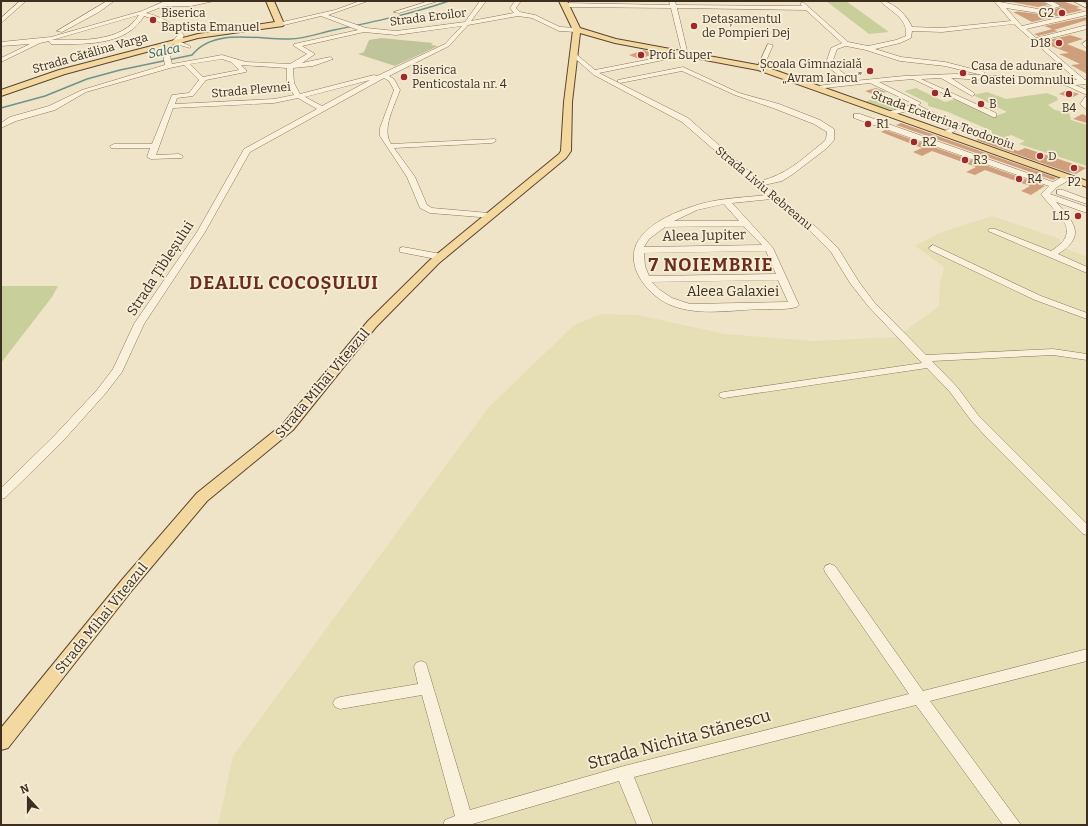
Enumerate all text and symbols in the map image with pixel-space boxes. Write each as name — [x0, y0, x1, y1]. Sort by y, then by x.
street label: Strada Eroilor — [389, 5, 468, 29]
place label: Biserica Baptista Emanuel — [161, 6, 260, 34]
place label: G2 — [1039, 6, 1054, 20]
marker: G2 — [1057, 8, 1067, 18]
place label: Detașamentul de Pompieri Dej — [702, 12, 790, 40]
marker: Biserica Baptista Emanuel — [148, 15, 158, 25]
marker: Detașamentul de Pompieri Dej — [689, 21, 699, 31]
street label: Strada Cătălina Varga — [31, 30, 150, 76]
place label: D18 — [1030, 36, 1051, 50]
marker: D18 — [1054, 38, 1064, 48]
water label: Salca — [147, 40, 181, 61]
place label: Profi Super — [649, 48, 712, 62]
marker: Profi Super — [636, 50, 646, 60]
place label: Școala Gimnazială „Avram Iancu” — [760, 57, 862, 85]
place label: Casa de adunare a Oastei Domnului — [971, 59, 1074, 87]
place label: Biserica Penticostala nr. 4 — [412, 63, 507, 91]
marker: Școala Gimnazială „Avram Iancu” — [865, 66, 875, 76]
marker: Casa de adunare a Oastei Domnului — [958, 68, 968, 78]
marker: Biserica Penticostala nr. 4 — [399, 72, 409, 82]
street label: Strada Plevnei — [211, 80, 292, 100]
place label: A — [943, 86, 952, 100]
street label: Strada Ecaterina Teodoroiu — [869, 88, 1017, 153]
marker: A — [930, 88, 940, 98]
marker: B4 — [1064, 89, 1074, 99]
place label: B — [989, 97, 997, 111]
marker: B — [976, 99, 986, 109]
place label: B4 — [1062, 101, 1076, 115]
place label: R1 — [876, 117, 889, 131]
marker: R1 — [863, 119, 873, 129]
place label: R2 — [922, 135, 936, 149]
marker: R2 — [909, 137, 919, 147]
street label: Strada Liviu Rebreanu — [713, 143, 816, 233]
place label: D — [1048, 149, 1057, 163]
marker: D — [1035, 151, 1045, 161]
place label: R3 — [973, 153, 988, 167]
marker: R3 — [960, 155, 970, 165]
marker: P2 — [1069, 163, 1079, 173]
place label: R4 — [1027, 172, 1042, 186]
marker: R4 — [1014, 174, 1024, 184]
place label: P2 — [1067, 175, 1081, 189]
place label: L15 — [1052, 209, 1070, 223]
marker: L15 — [1073, 211, 1083, 221]
street label: Strada Țibleșului — [123, 218, 198, 319]
street label: Aleea Jupiter — [662, 226, 746, 245]
district label: 7 NOIEMBRIE — [649, 254, 773, 276]
district label: DEALUL COCOȘULUI — [189, 272, 379, 295]
street label: Aleea Galaxiei — [687, 283, 779, 300]
street label: Strada Mihai Viteazul — [271, 325, 373, 442]
street label: Strada Mihai Viteazul — [51, 559, 151, 677]
street label: Strada Nichita Stănescu — [585, 705, 773, 774]
north arrow — [8, 778, 48, 818]
text: N — [18, 781, 31, 797]

